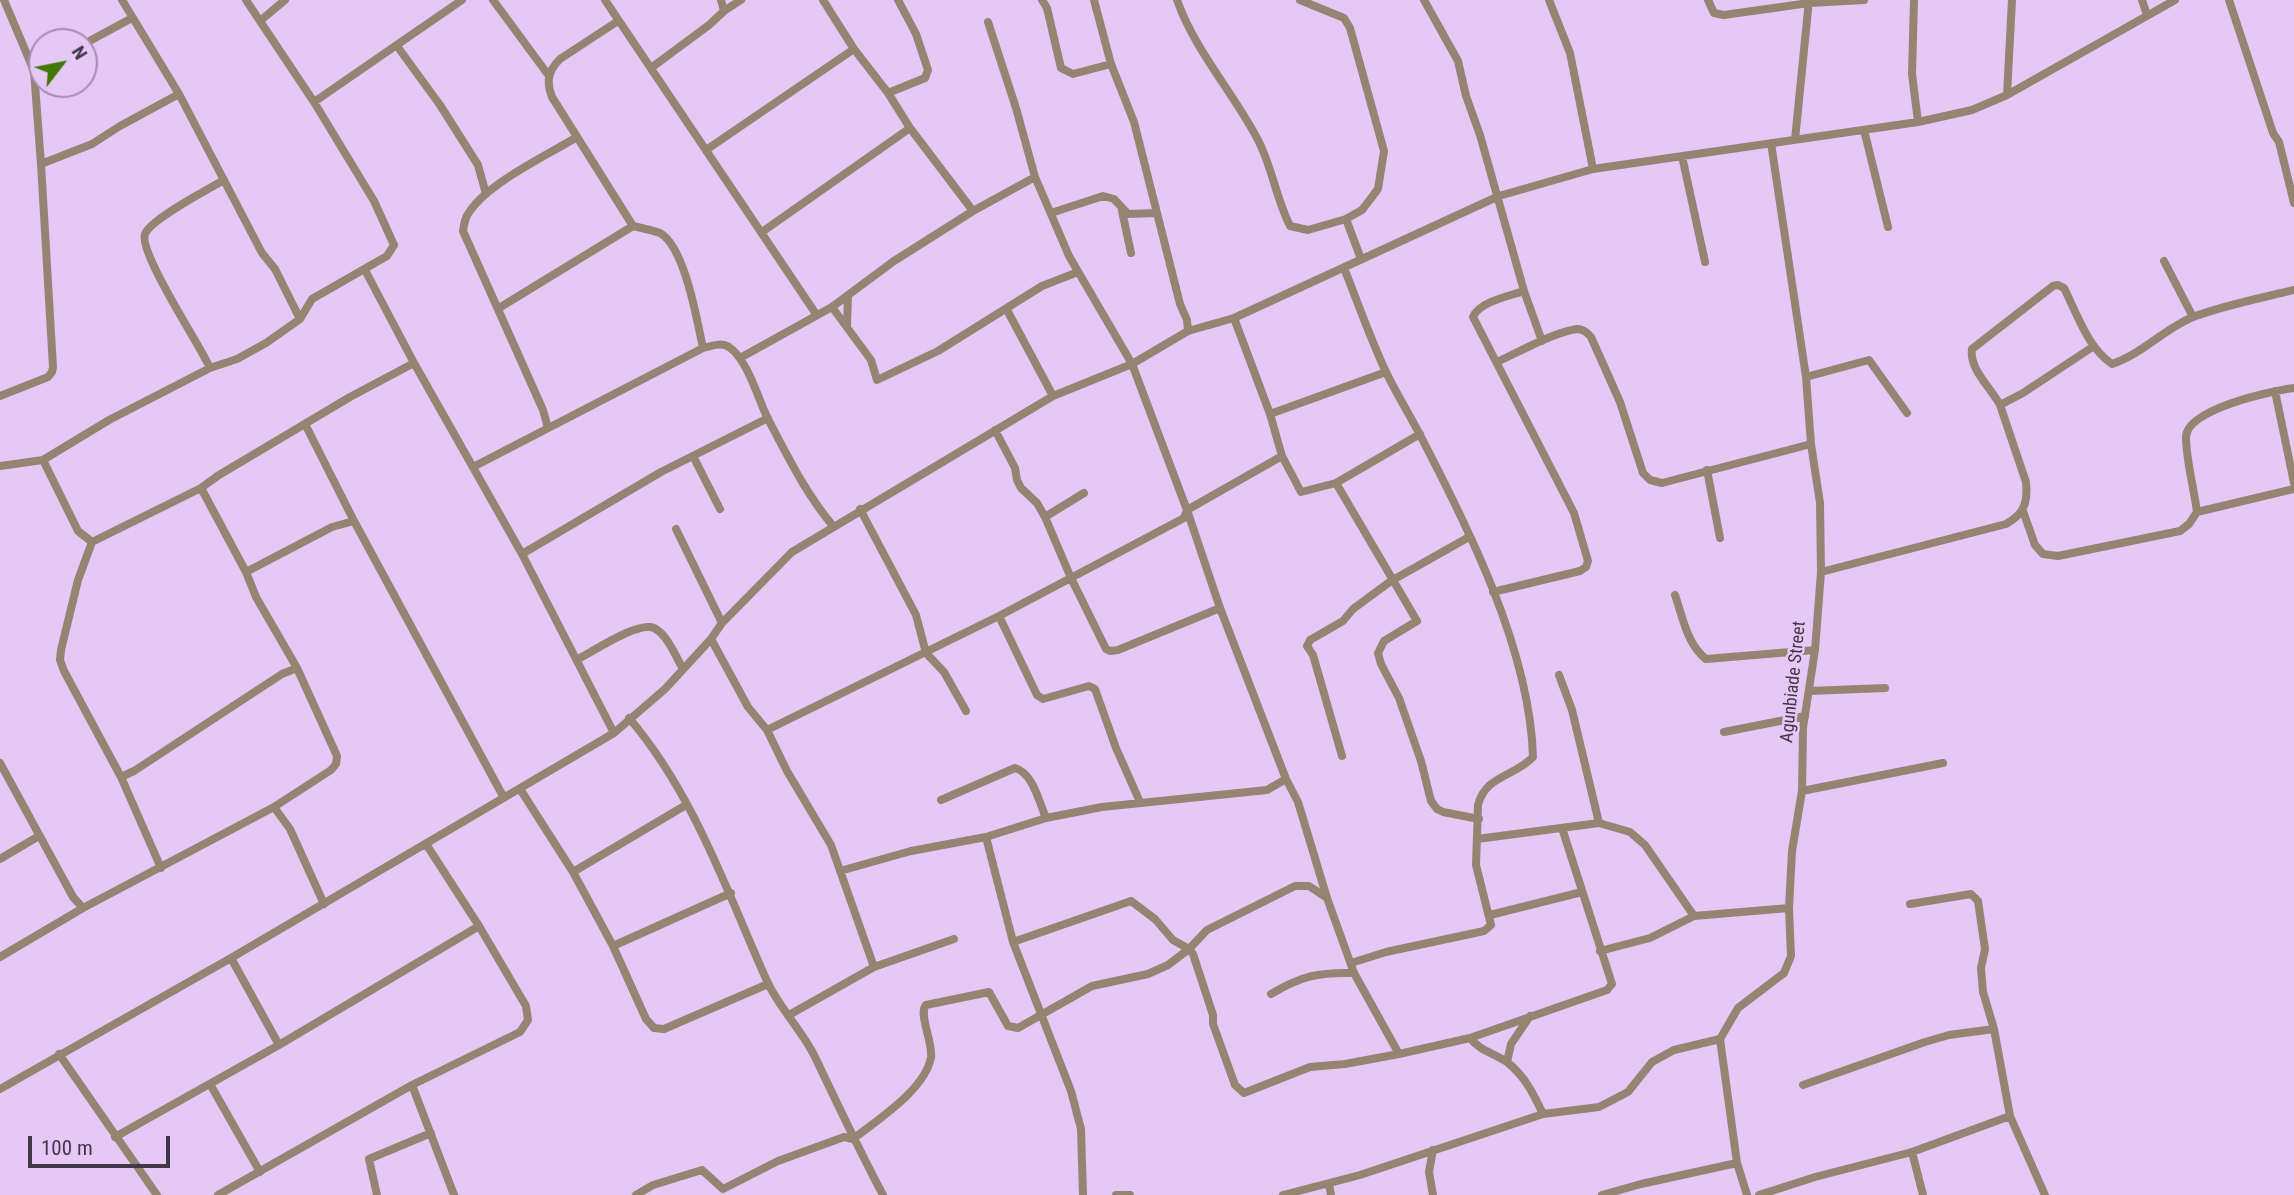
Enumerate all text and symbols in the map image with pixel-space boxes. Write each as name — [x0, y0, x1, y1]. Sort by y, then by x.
north arrow — [28, 28, 98, 98]
text: N — [67, 42, 92, 64]
street label: Agunbiade Street — [1777, 620, 1811, 744]
scale bar — [32, 1122, 173, 1166]
text: 100 m — [41, 1136, 93, 1160]

